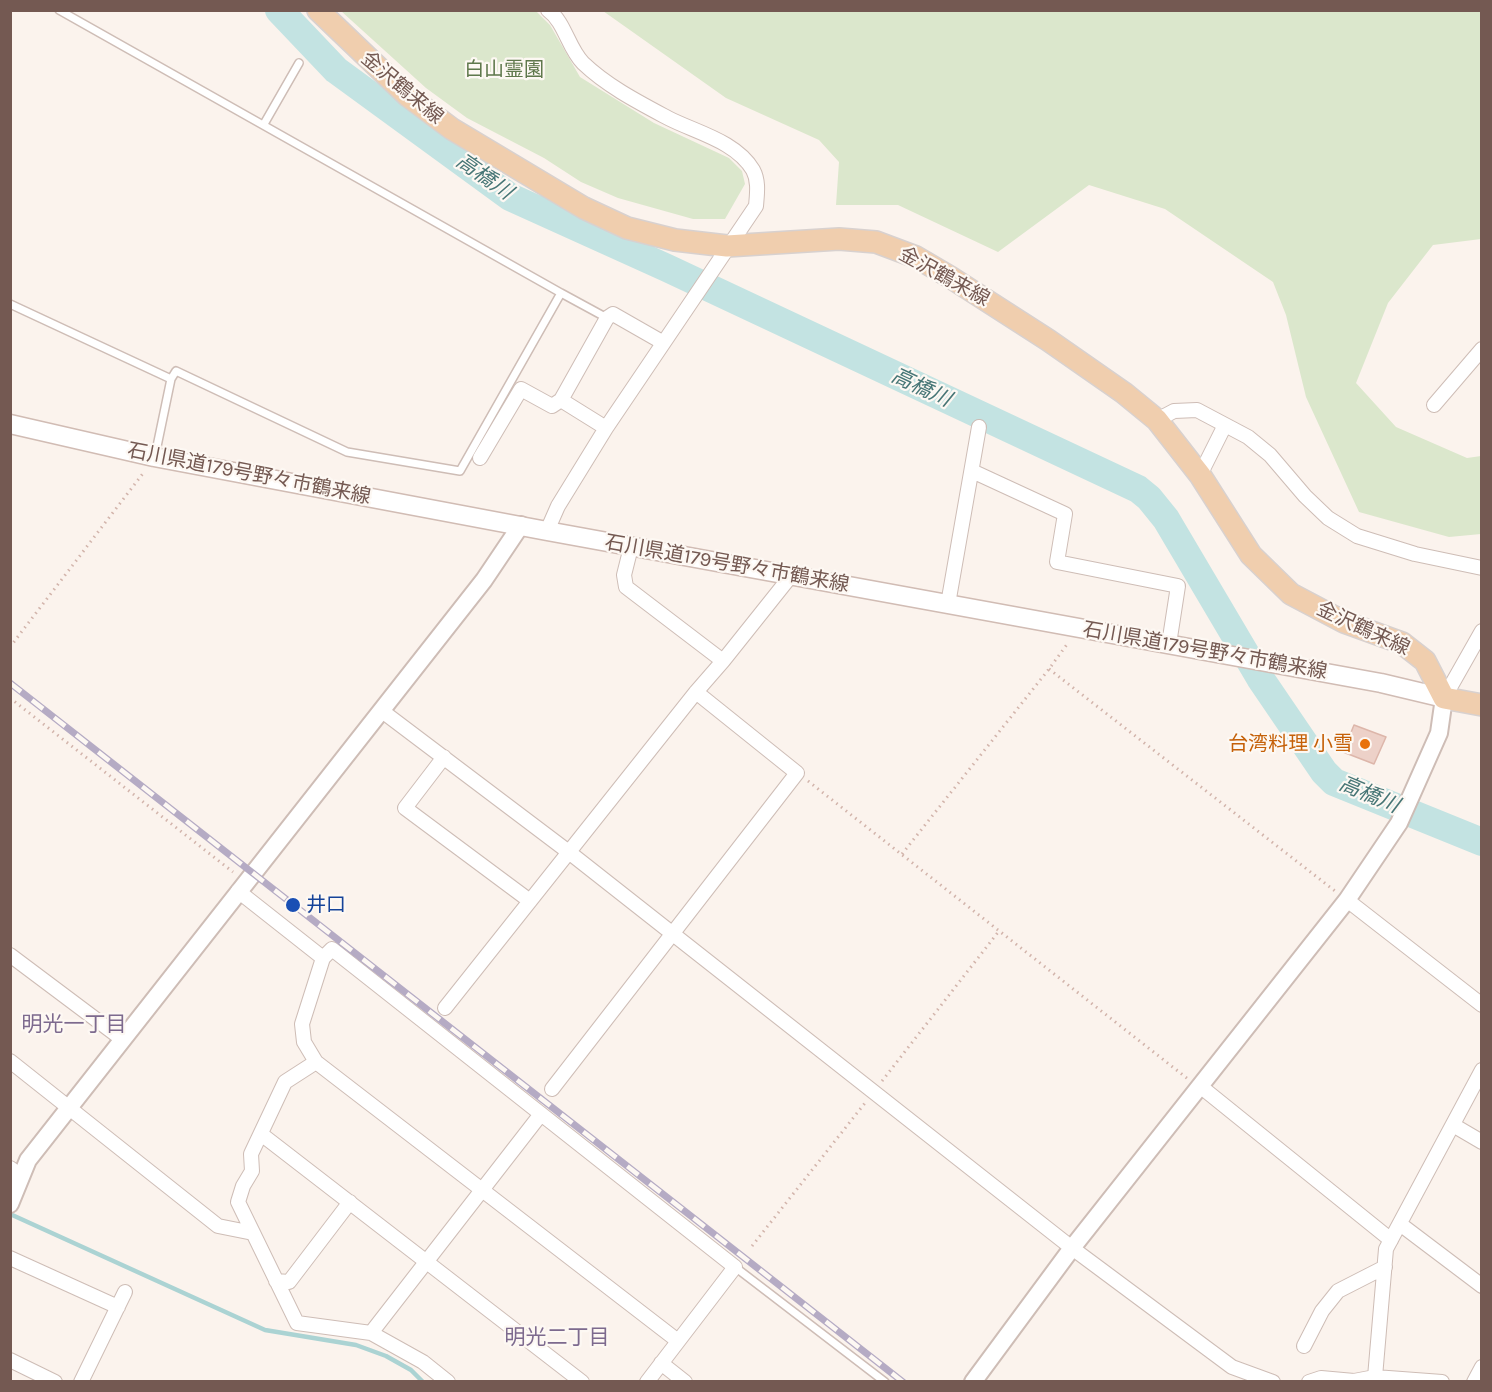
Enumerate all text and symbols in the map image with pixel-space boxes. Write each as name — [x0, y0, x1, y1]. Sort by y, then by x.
street label: 金沢鶴来線 — [356, 47, 448, 129]
park label: 白山霊園 — [464, 58, 544, 82]
water label: 高橋川 — [451, 149, 517, 205]
street label: 金沢鶴来線 — [894, 242, 994, 312]
water label: 高橋川 — [887, 363, 955, 413]
street label: 石川県道179号野々市鶴来線 — [125, 439, 373, 509]
street label: 石川県道179号野々市鶴来線 — [603, 531, 851, 597]
street label: 金沢鶴来線 — [1313, 597, 1413, 661]
street label: 石川県道179号野々市鶴来線 — [1081, 618, 1329, 684]
place label: 台湾料理 小雪 — [1228, 732, 1353, 756]
marker: 台湾料理 小雪 — [1358, 737, 1372, 751]
water label: 高橋川 — [1335, 771, 1403, 819]
place label: 井口 — [306, 893, 346, 917]
marker: 井口 — [284, 896, 302, 914]
district label: 明光一丁目 — [22, 1012, 126, 1038]
district label: 明光二丁目 — [505, 1325, 609, 1351]

